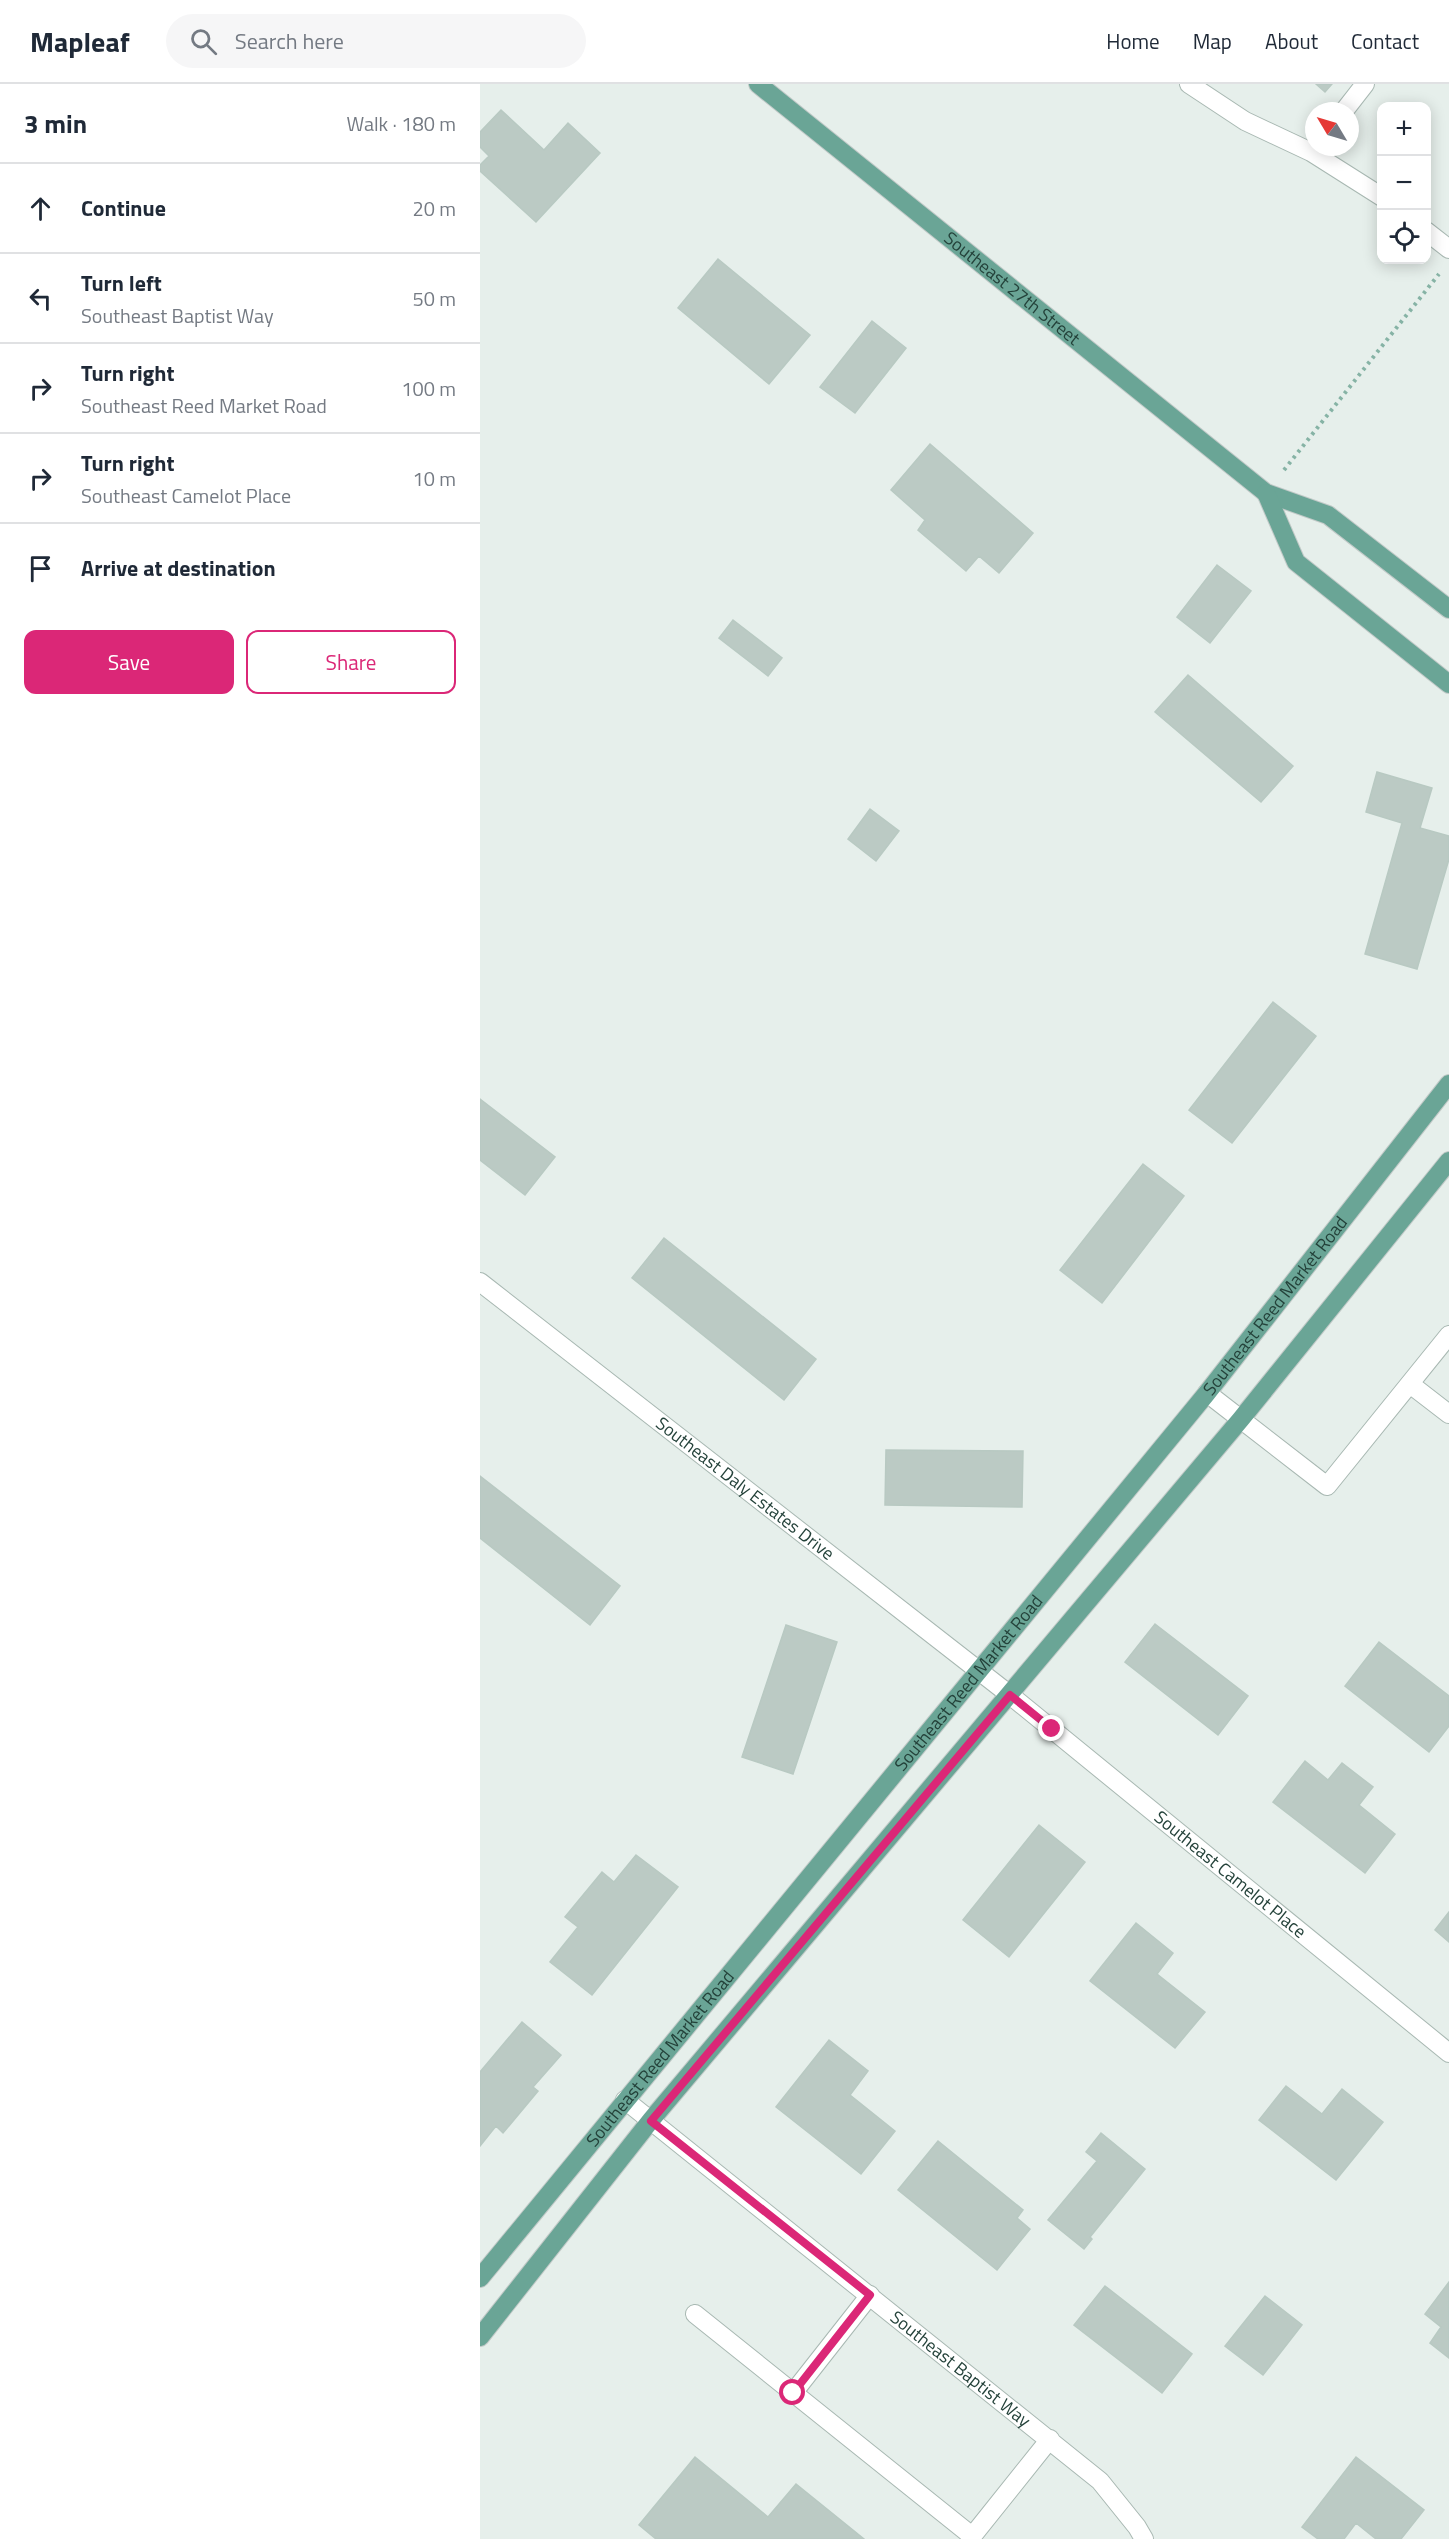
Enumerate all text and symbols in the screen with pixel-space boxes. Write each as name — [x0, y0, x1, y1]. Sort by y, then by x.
search box — [166, 14, 586, 68]
text: Mapleaf — [30, 20, 130, 63]
text: Search here — [235, 24, 344, 58]
icon: search — [187, 25, 220, 58]
text: Home — [1106, 25, 1160, 57]
text: Map — [1193, 25, 1232, 57]
text: About — [1265, 25, 1318, 57]
text: Contact — [1351, 25, 1419, 57]
north arrow — [1305, 102, 1359, 156]
map controls — [1377, 102, 1431, 264]
button: + — [1377, 102, 1431, 156]
text: 3 min — [24, 104, 87, 143]
text: Walk · 180 m — [347, 108, 456, 139]
button: − — [1377, 156, 1431, 210]
text: Continue — [81, 191, 166, 225]
icon: ahead — [24, 192, 57, 225]
text: 20 m — [412, 193, 456, 224]
button: locate — [1377, 210, 1431, 264]
street label: Southeast 27th Street — [938, 225, 1087, 352]
text: Turn left — [81, 266, 162, 300]
icon: left — [24, 282, 57, 315]
text: 50 m — [412, 283, 456, 314]
text: Southeast Baptist Way — [81, 300, 274, 331]
text: Turn right — [81, 356, 175, 390]
icon: right — [24, 372, 57, 405]
text: 100 m — [401, 373, 456, 404]
text: Southeast Reed Market Road — [81, 390, 327, 421]
text: Turn right — [81, 446, 175, 480]
icon: right — [24, 462, 57, 495]
text: 10 m — [412, 463, 456, 494]
text: Southeast Camelot Place — [81, 480, 291, 511]
text: Arrive at destination — [81, 551, 276, 585]
icon: arrive — [24, 552, 57, 585]
button: Save — [24, 630, 234, 694]
button: Share — [246, 630, 456, 694]
street label: Southeast Reed Market Road — [1196, 1210, 1354, 1401]
street label: Southeast Daly Estates Drive — [650, 1410, 840, 1566]
street label: Southeast Reed Market Road — [888, 1589, 1049, 1777]
route end — [1038, 1715, 1064, 1741]
street label: Southeast Camelot Place — [1149, 1804, 1312, 1944]
street label: Southeast Reed Market Road — [579, 1964, 741, 2152]
street label: Southeast Baptist Way — [885, 2304, 1037, 2434]
route start — [779, 2379, 805, 2405]

